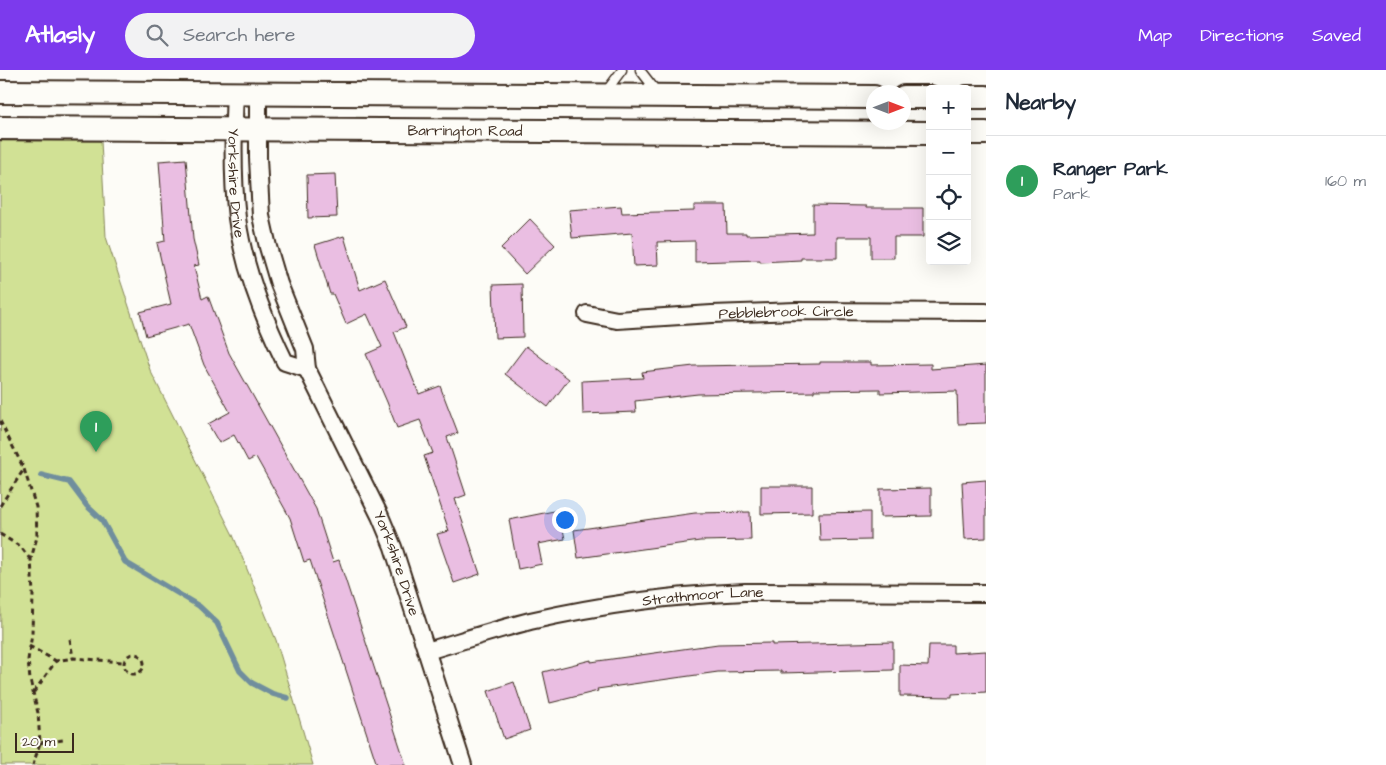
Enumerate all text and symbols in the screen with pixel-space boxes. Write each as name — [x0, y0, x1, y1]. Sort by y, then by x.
search box — [125, 13, 475, 58]
text: Atlasly — [25, 18, 95, 52]
icon: search — [143, 21, 171, 49]
text: Search here — [183, 22, 295, 49]
text: Map — [1138, 23, 1172, 48]
text: Directions — [1200, 23, 1284, 48]
text: Saved — [1312, 23, 1361, 48]
north arrow — [866, 85, 911, 130]
map controls — [926, 85, 971, 265]
button: + — [926, 85, 971, 130]
text: Nearby — [1006, 88, 1076, 117]
street label: Barrington Road — [407, 120, 523, 142]
street label: Yorkshire Drive — [223, 128, 251, 239]
button: − — [926, 130, 971, 175]
text: Ranger Park — [1053, 156, 1168, 183]
text: 1 — [1021, 170, 1023, 192]
text: 160 m — [1325, 170, 1366, 192]
button: locate — [926, 175, 971, 220]
text: Park — [1053, 183, 1090, 205]
button: layers — [926, 220, 971, 265]
street label: Pebblebrook Circle — [718, 300, 854, 324]
pin: 1 — [80, 411, 112, 452]
street label: Yorkshire Drive — [369, 507, 425, 618]
your location — [552, 507, 578, 533]
street label: Strathmoor Lane — [641, 581, 763, 611]
scale bar — [15, 730, 74, 753]
text: 20 m — [22, 732, 55, 752]

